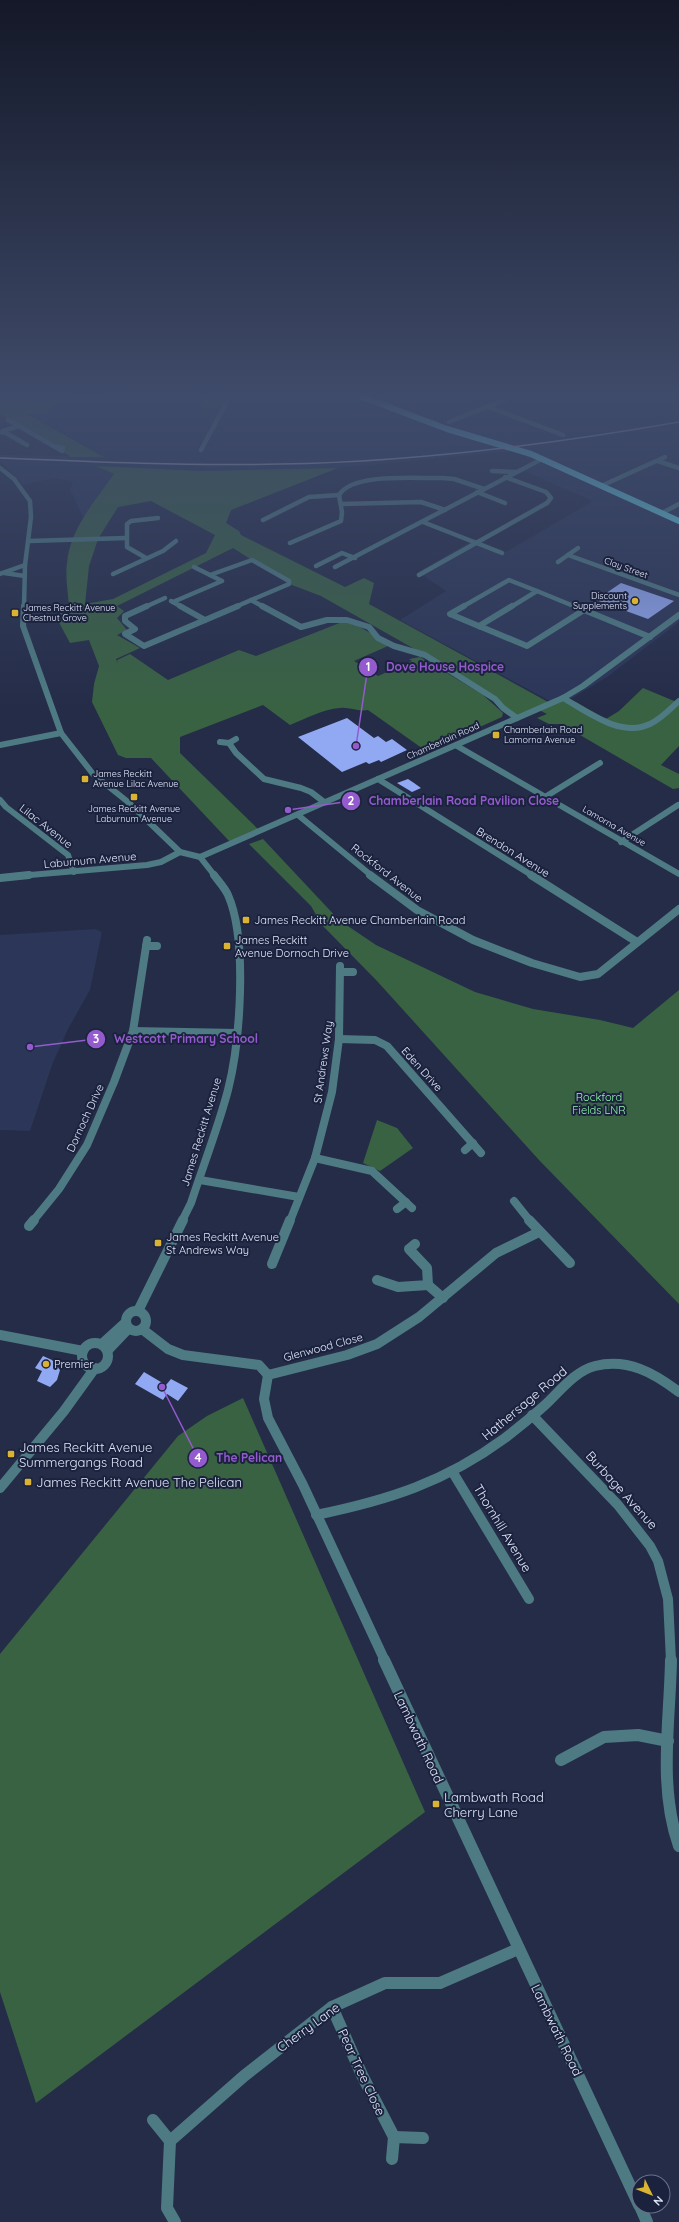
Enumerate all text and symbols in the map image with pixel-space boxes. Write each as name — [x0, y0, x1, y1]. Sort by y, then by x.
street label: Clay Street — [603, 555, 649, 580]
place label: Discount Supplements — [573, 590, 627, 611]
marker: Discount Supplements — [630, 596, 640, 606]
place label: James Reckitt Avenue Chestnut Grove — [23, 602, 115, 623]
marker: James Reckitt Avenue Chestnut Grove — [10, 608, 20, 618]
callout: Dove House Hospice — [358, 655, 513, 679]
text: 1 — [366, 659, 370, 674]
text: Dove House Hospice — [386, 659, 504, 674]
street label: Chamberlain Road — [405, 720, 481, 761]
place label: Chamberlain Road Lamorna Avenue — [504, 724, 582, 745]
marker: Chamberlain Road Lamorna Avenue — [491, 730, 501, 740]
place label: James Reckitt Avenue Lilac Avenue — [93, 768, 178, 789]
marker: James Reckitt Avenue Lilac Avenue — [80, 774, 90, 784]
callout: Chamberlain Road Pavilion Close — [341, 789, 568, 813]
marker: James Reckitt Avenue Laburnum Avenue — [129, 792, 139, 802]
text: 2 — [348, 793, 355, 808]
text: Chamberlain Road Pavilion Close — [369, 793, 559, 808]
street label: Lilac Avenue — [17, 801, 75, 851]
place label: James Reckitt Avenue Laburnum Avenue — [88, 803, 180, 824]
street label: Lamorna Avenue — [581, 803, 648, 848]
street label: Brendon Avenue — [474, 824, 552, 880]
street label: Rockford Avenue — [348, 841, 426, 905]
street label: Laburnum Avenue — [43, 849, 137, 871]
place label: James Reckitt Avenue Chamberlain Road — [254, 913, 465, 927]
marker: James Reckitt Avenue Chamberlain Road — [241, 915, 251, 925]
place label: James Reckitt Avenue Dornoch Drive — [235, 933, 349, 960]
marker: James Reckitt Avenue Dornoch Drive — [222, 941, 232, 951]
street label: St Andrews Way — [310, 1020, 336, 1104]
callout: Westcott Primary School — [86, 1027, 266, 1051]
text: 3 — [93, 1031, 99, 1046]
text: Westcott Primary School — [114, 1031, 258, 1046]
street label: Eden Drive — [398, 1044, 446, 1094]
street label: James Reckitt Avenue — [178, 1076, 224, 1188]
street label: Dornoch Drive — [63, 1082, 107, 1154]
park label: Rockford Fields LNR — [572, 1090, 626, 1117]
place label: James Reckitt Avenue St Andrews Way — [166, 1230, 279, 1257]
marker: James Reckitt Avenue St Andrews Way — [153, 1238, 163, 1248]
street label: Glenwood Close — [282, 1330, 364, 1364]
place label: Premier — [54, 1357, 94, 1371]
marker: Premier — [41, 1359, 51, 1369]
street label: Hathersage Road — [478, 1363, 570, 1443]
place label: James Reckitt Avenue Summergangs Road — [19, 1439, 152, 1470]
callout: The Pelican — [188, 1446, 290, 1470]
street label: Burbage Avenue — [583, 1448, 661, 1532]
marker: James Reckitt Avenue Summergangs Road — [6, 1449, 16, 1459]
text: 4 — [194, 1450, 202, 1465]
text: The Pelican — [216, 1450, 282, 1465]
place label: James Reckitt Avenue The Pelican — [36, 1474, 242, 1490]
marker: James Reckitt Avenue The Pelican — [23, 1477, 33, 1487]
street label: Thornhill Avenue — [470, 1481, 536, 1575]
street label: Lambwath Road — [391, 1688, 447, 1786]
place label: Lambwath Road Cherry Lane — [444, 1789, 544, 1820]
marker: Lambwath Road Cherry Lane — [431, 1799, 441, 1809]
street label: Lambwath Road — [528, 1982, 586, 2078]
street label: Cherry Lane — [273, 1999, 343, 2055]
street label: Pear Tree Close — [335, 2026, 389, 2118]
north arrow — [631, 2174, 671, 2214]
text: N — [650, 2193, 666, 2209]

